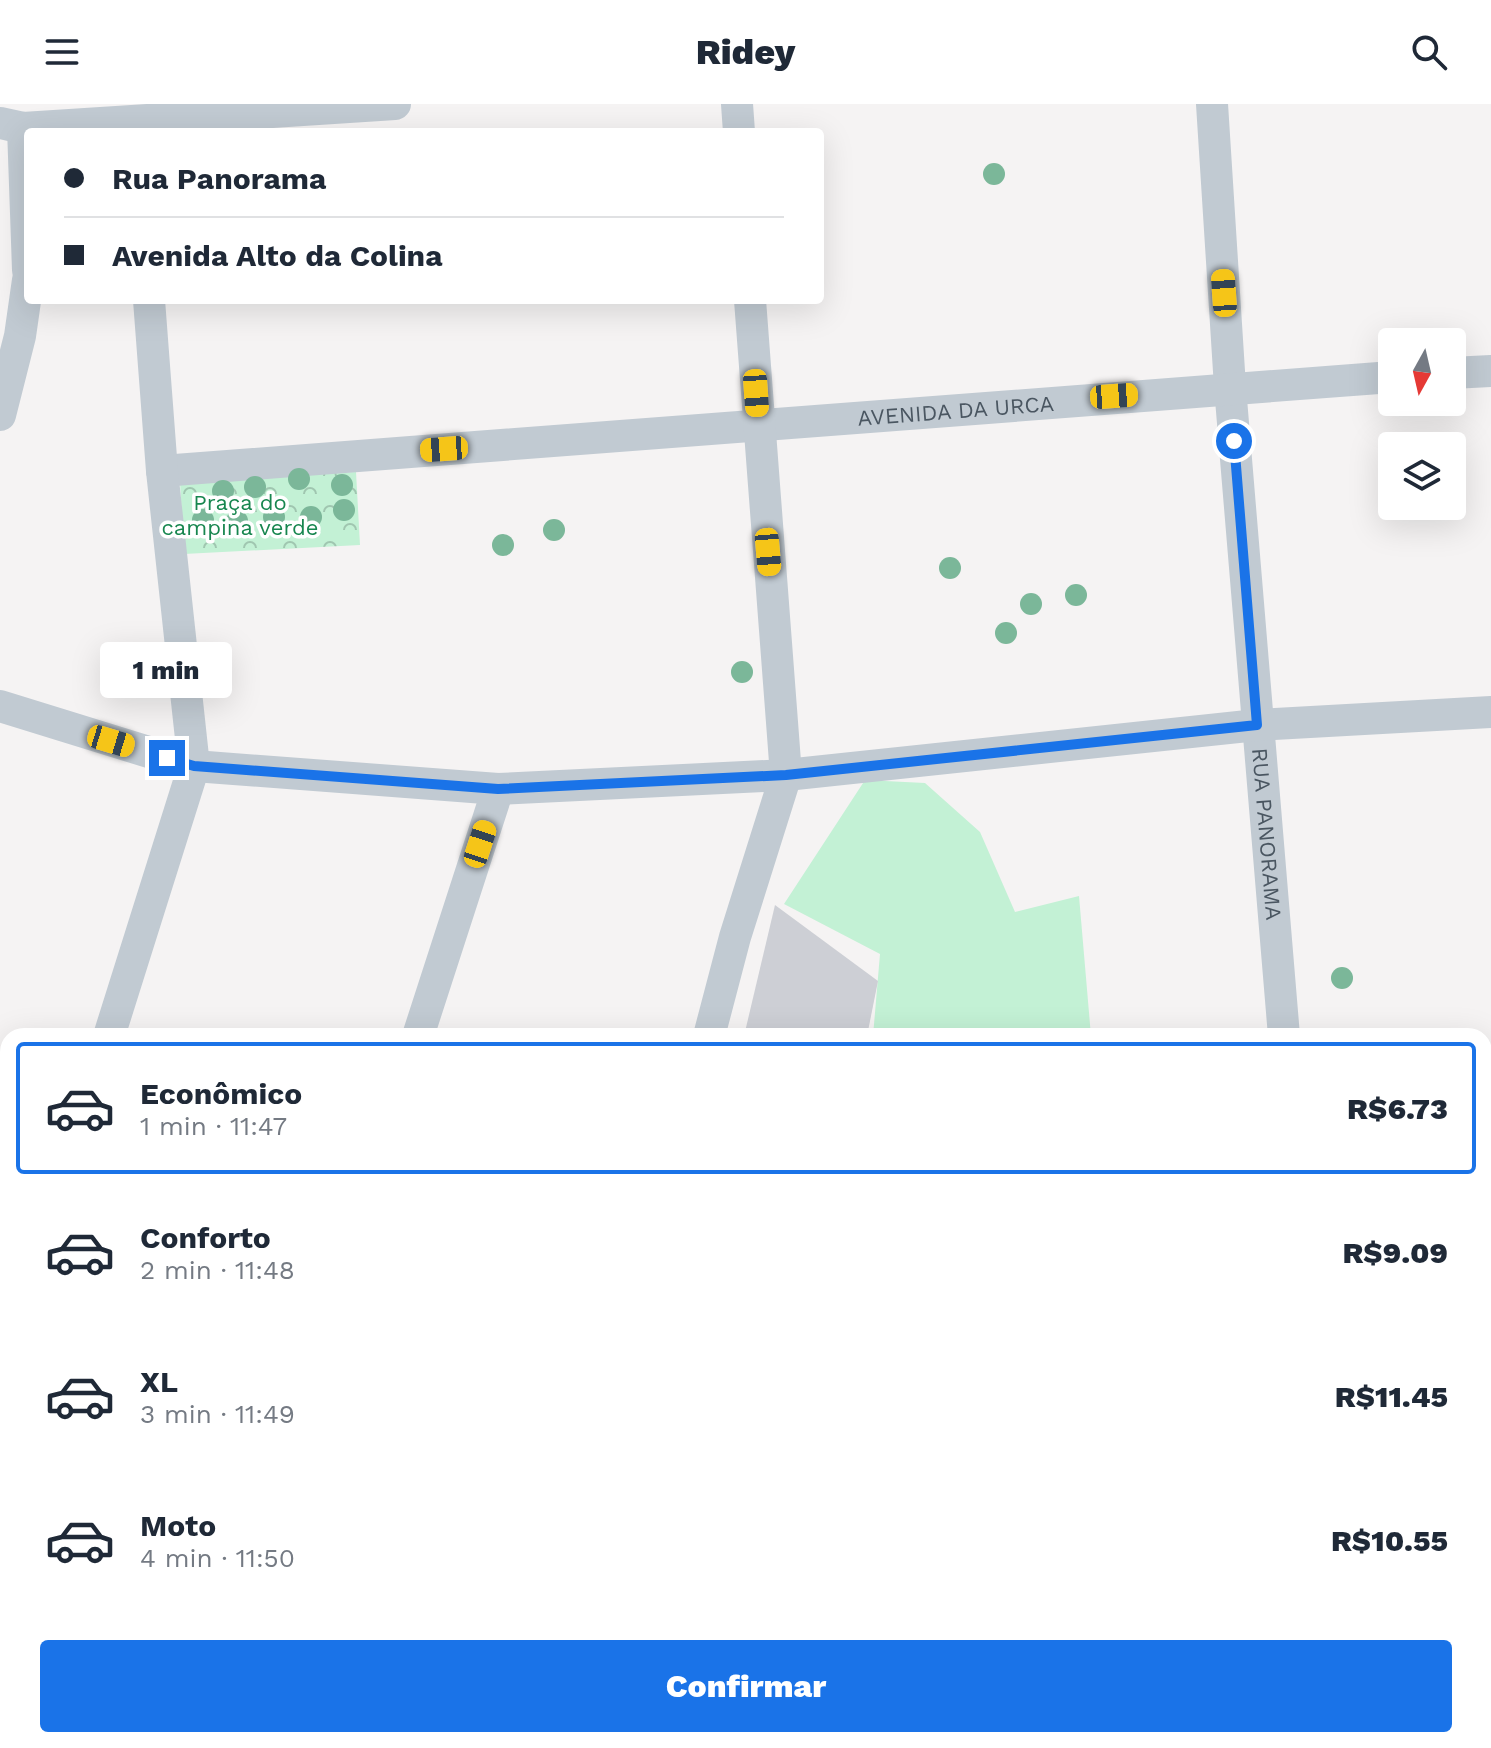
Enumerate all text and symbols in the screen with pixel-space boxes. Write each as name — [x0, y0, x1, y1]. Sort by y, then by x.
icon: menu — [40, 30, 84, 74]
icon: search — [1407, 30, 1451, 74]
text: Ridey — [696, 31, 795, 73]
text: Rua Panorama — [112, 161, 326, 196]
text: Avenida Alto da Colina — [112, 238, 443, 273]
car — [1210, 268, 1238, 318]
north arrow — [1378, 328, 1466, 416]
map controls — [1378, 328, 1466, 520]
car — [742, 368, 770, 418]
car — [1089, 382, 1139, 410]
street label: AVENIDA DA URCA — [857, 391, 1055, 431]
route start — [1216, 423, 1252, 459]
button: layers — [1378, 432, 1466, 520]
car — [419, 435, 469, 463]
park label: Praça do campina verde — [161, 490, 319, 540]
car — [754, 527, 782, 577]
callout: 1 min — [101, 642, 233, 698]
text: 1 min — [133, 655, 199, 685]
car — [85, 723, 137, 759]
route end — [149, 740, 185, 776]
street label: RUA PANORAMA — [1247, 747, 1286, 921]
car — [461, 817, 499, 871]
icon: car — [44, 1072, 116, 1144]
text: Econômico — [140, 1076, 302, 1111]
text: R$6.73 — [1347, 1091, 1448, 1126]
text: 1 min · 11:47 — [140, 1111, 287, 1141]
icon: car — [44, 1216, 116, 1288]
text: Conforto — [140, 1220, 271, 1255]
text: R$9.09 — [1342, 1235, 1448, 1270]
text: 2 min · 11:48 — [140, 1255, 295, 1285]
icon: car — [44, 1360, 116, 1432]
text: XL — [140, 1364, 178, 1399]
text: R$11.45 — [1335, 1379, 1448, 1414]
text: 3 min · 11:49 — [140, 1399, 295, 1429]
icon: car — [44, 1504, 116, 1576]
text: Moto — [140, 1508, 216, 1543]
text: R$10.55 — [1331, 1523, 1448, 1558]
text: 4 min · 11:50 — [140, 1543, 295, 1573]
button: Confirmar — [40, 1640, 1452, 1732]

